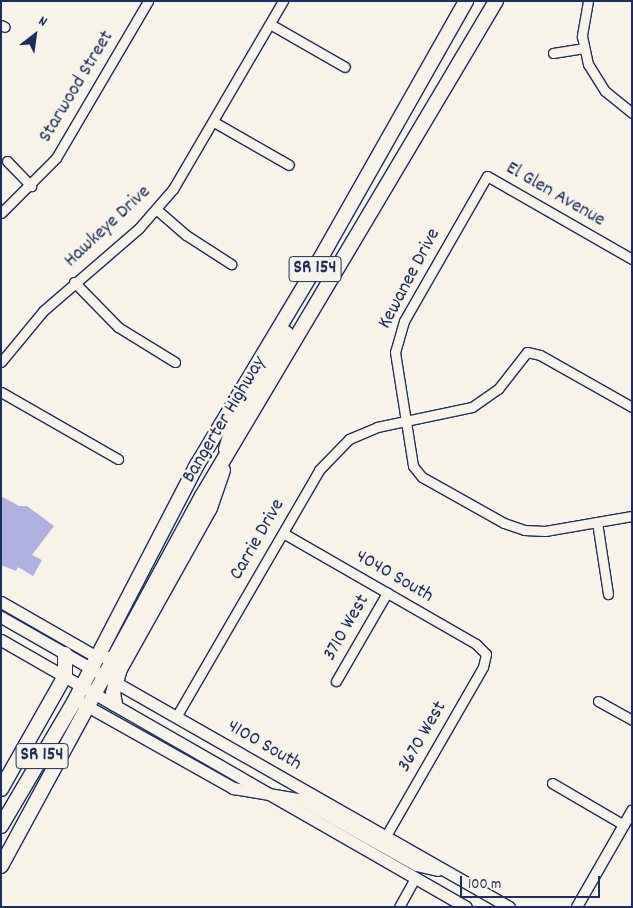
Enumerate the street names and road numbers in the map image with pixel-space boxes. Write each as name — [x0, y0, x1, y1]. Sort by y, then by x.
street label: Starwood Street — [34, 27, 120, 147]
street label: El Glen Avenue — [501, 157, 609, 233]
street label: Hawkeye Drive — [60, 181, 156, 273]
street label: Kewanee Drive — [374, 225, 446, 333]
road number: SR 154 — [288, 252, 342, 286]
street label: Bangerter Highway — [178, 352, 272, 488]
street label: Carrie Drive — [225, 495, 291, 585]
street label: 4040 South — [351, 545, 437, 609]
street label: 3710 West — [318, 591, 376, 665]
street label: 3670 West — [393, 697, 453, 777]
street label: 4100 South — [223, 715, 305, 777]
road number: SR 154 — [15, 739, 70, 772]

